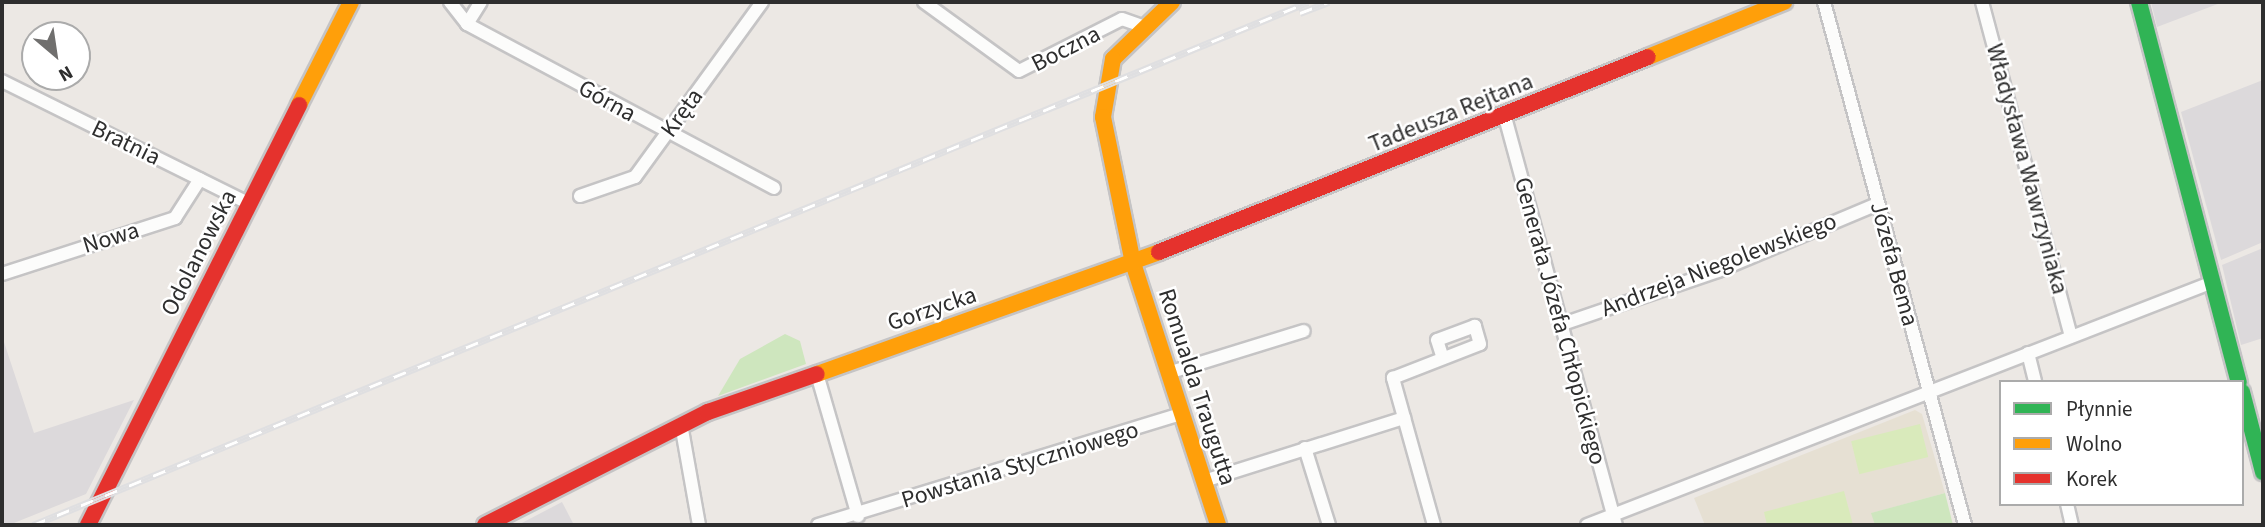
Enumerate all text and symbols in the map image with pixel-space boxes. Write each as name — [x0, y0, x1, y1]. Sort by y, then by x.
street label: Boczna — [1027, 19, 1105, 79]
north arrow — [21, 21, 91, 91]
street label: Władysława Wawrzyniaka — [1980, 41, 2074, 297]
text: N — [53, 58, 78, 88]
street label: Tadeusza Rejtana — [1365, 67, 1537, 159]
street label: Górna — [573, 74, 641, 128]
street label: Kręta — [655, 83, 709, 143]
street label: Bratnia — [87, 114, 165, 172]
street label: Generała Józefa Chłopickiego — [1508, 174, 1612, 468]
street label: Odolanowska — [155, 185, 243, 321]
street label: Józefa Bema — [1864, 199, 1924, 329]
street label: Andrzeja Niegolewskiego — [1597, 207, 1841, 323]
street label: Nowa — [79, 216, 143, 260]
street label: Gorzycka — [884, 280, 980, 338]
street label: Romualda Traugutta — [1152, 285, 1242, 489]
legend — [1999, 380, 2244, 506]
text: Płynnie — [2066, 394, 2133, 424]
street label: Powstania Styczniowego — [898, 415, 1142, 515]
text: Wolno — [2066, 429, 2122, 459]
text: Korek — [2066, 464, 2117, 494]

